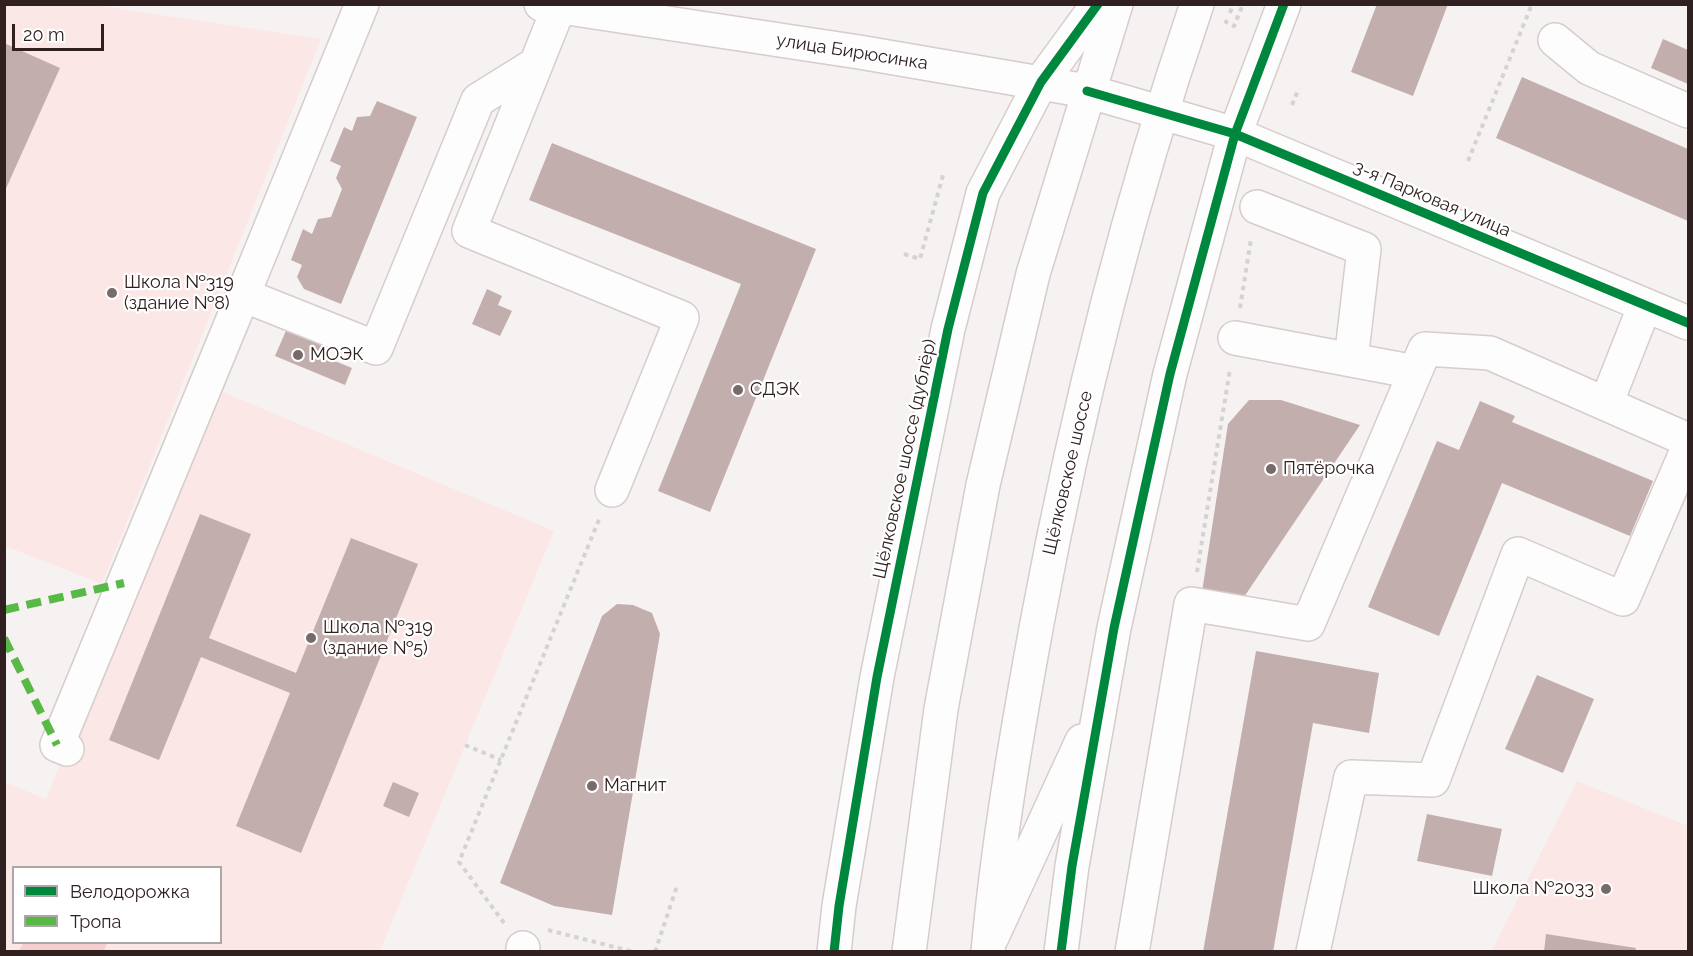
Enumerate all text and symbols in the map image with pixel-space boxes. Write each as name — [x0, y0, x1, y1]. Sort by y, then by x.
scale bar — [15, 12, 106, 50]
text: 20 m — [23, 24, 65, 45]
street label: улица Бирюсинка — [775, 29, 929, 75]
street label: 3-я Парковая улица — [1350, 156, 1514, 242]
place label: Школа №319 (здание №8) — [124, 272, 234, 314]
marker: Школа №319 (здание №8) — [105, 286, 119, 300]
street label: Щёлковское шоссе (дублёр) — [869, 337, 941, 581]
place label: МОЭК — [310, 344, 364, 366]
marker: МОЭК — [291, 348, 305, 362]
place label: СДЭК — [750, 379, 800, 401]
marker: СДЭК — [731, 383, 745, 397]
street label: Щёлковское шоссе — [1039, 389, 1097, 557]
place label: Пятёрочка — [1283, 458, 1375, 480]
marker: Пятёрочка — [1264, 462, 1278, 476]
place label: Школа №319 (здание №5) — [323, 617, 433, 660]
marker: Школа №319 (здание №5) — [304, 631, 318, 645]
place label: Магнит — [604, 775, 667, 797]
marker: Магнит — [585, 779, 599, 793]
legend — [12, 866, 222, 944]
place label: Школа №2033 — [1473, 878, 1594, 900]
text: Велодорожка — [70, 881, 190, 902]
marker: Школа №2033 — [1599, 882, 1613, 896]
text: Тропа — [70, 911, 121, 932]

